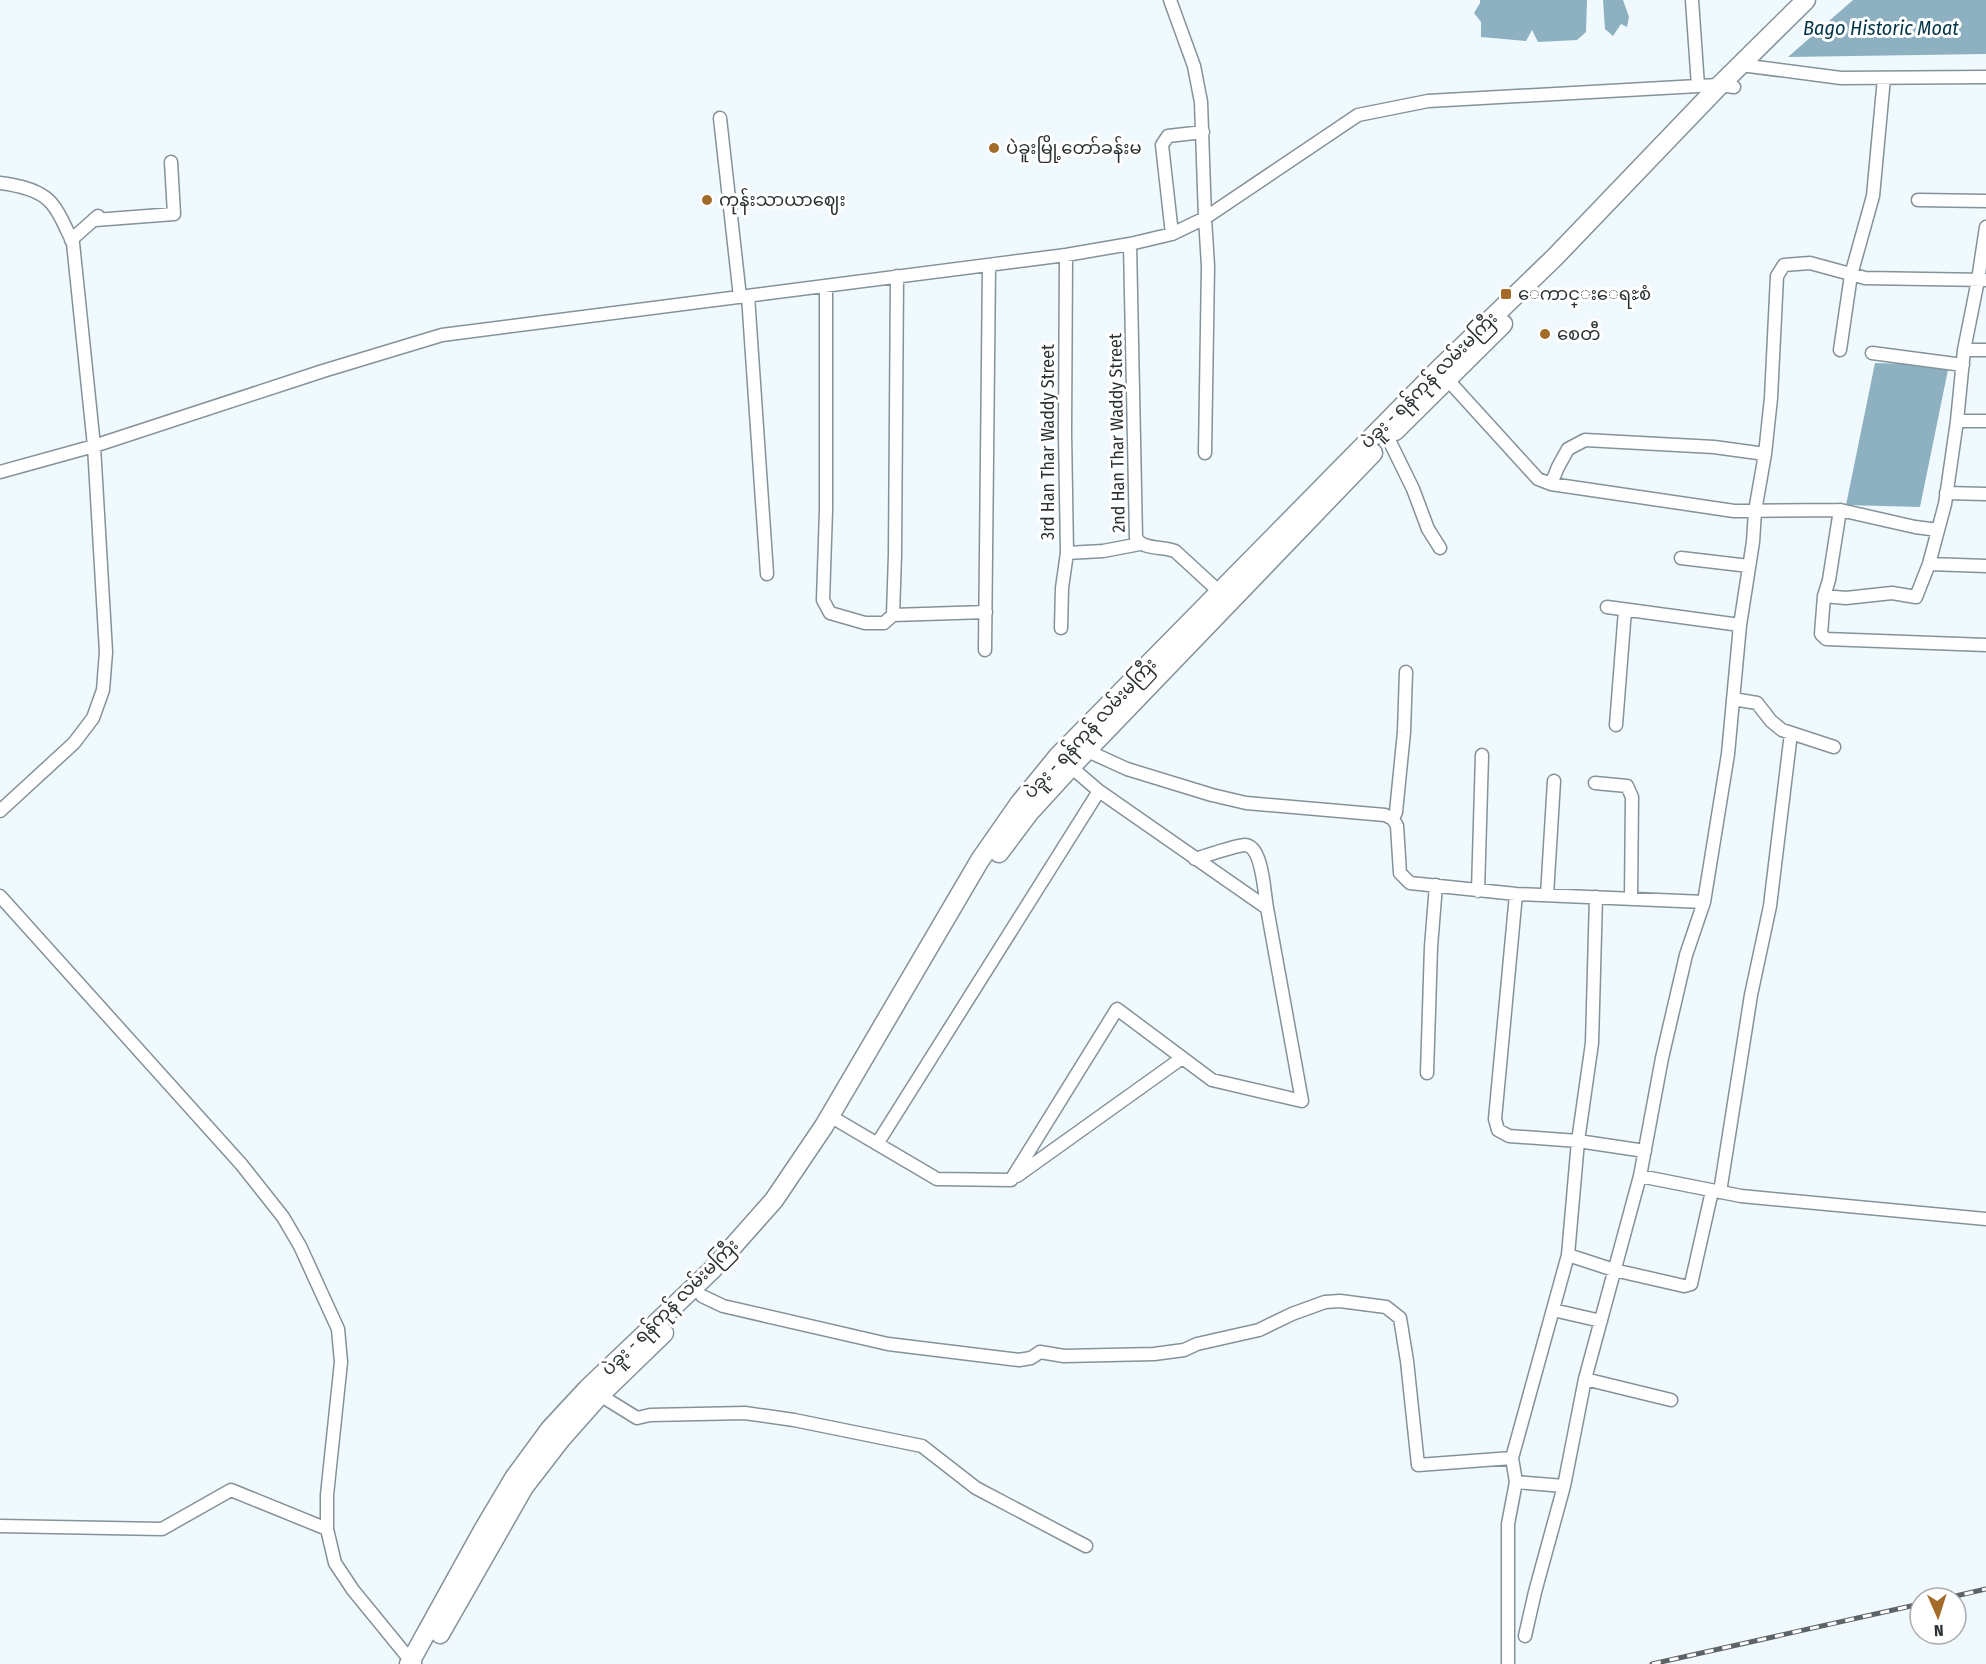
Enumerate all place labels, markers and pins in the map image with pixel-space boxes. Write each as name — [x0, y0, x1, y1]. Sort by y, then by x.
place label: ပဲခူးမြို့တော်ခန်းမ — [1006, 134, 1142, 163]
marker: ပဲခူးမြို့တော်ခန်းမ — [987, 141, 1001, 155]
place label: ကုန်းသာယာဈေး — [719, 187, 846, 215]
marker: ကုန်းသာယာဈေး — [700, 193, 714, 207]
place label: ေကာင္းေရႊစံ — [1518, 283, 1651, 309]
marker: ေကာင္းေရႊစံ — [1499, 287, 1513, 301]
place label: စေတီ — [1557, 320, 1601, 345]
marker: စေတီ — [1538, 327, 1552, 341]

